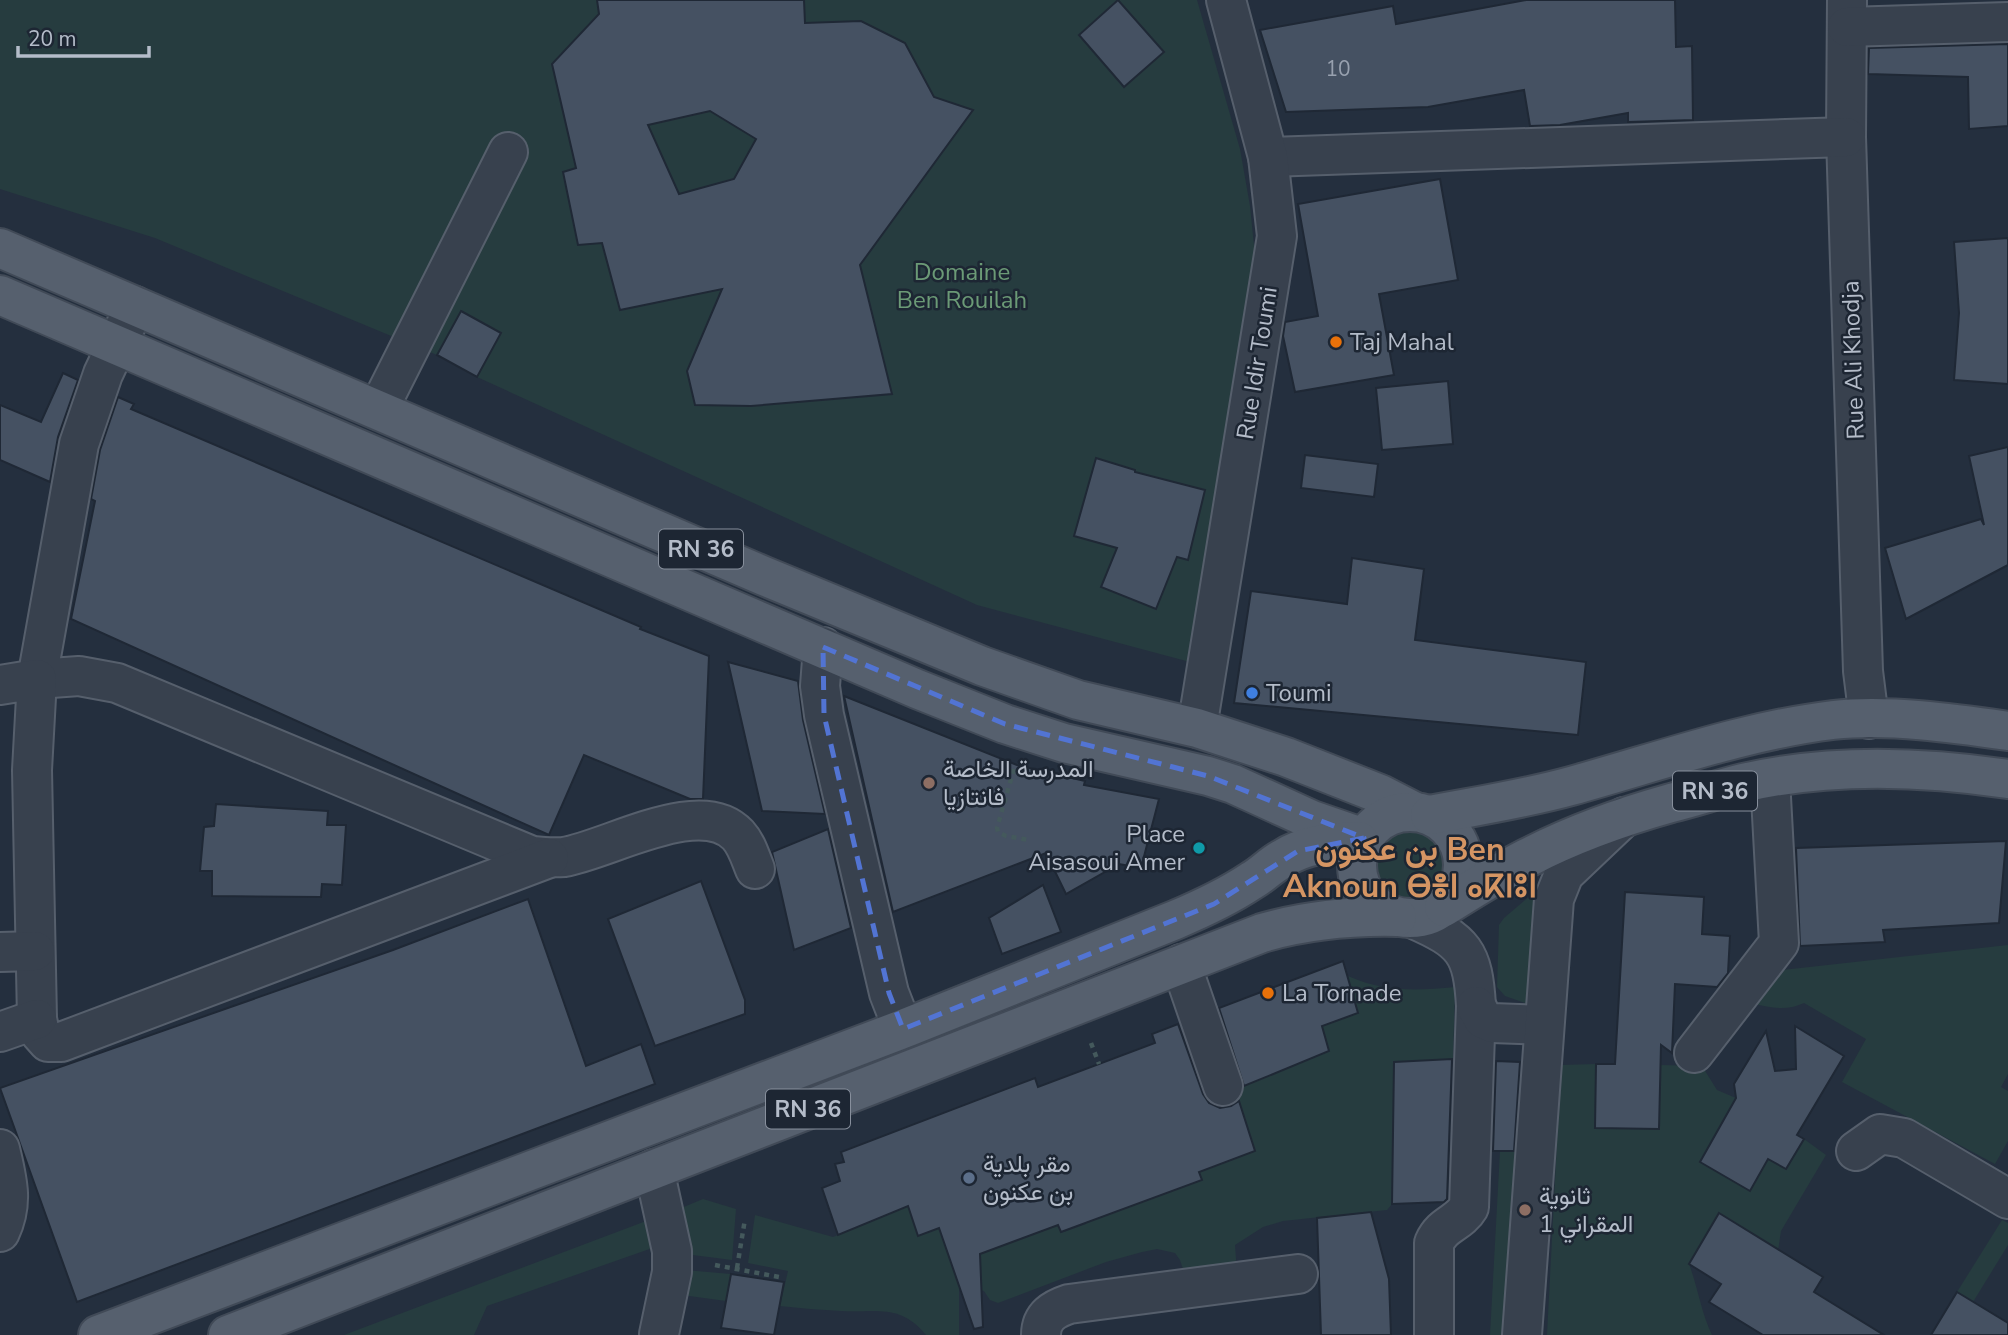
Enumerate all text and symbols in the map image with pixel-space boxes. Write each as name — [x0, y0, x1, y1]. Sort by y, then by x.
scale bar — [18, 14, 149, 58]
text: 20 m — [28, 25, 77, 53]
house number: 10 — [1325, 55, 1351, 83]
park label: Domaine Ben Rouilah — [897, 256, 1027, 316]
street label: Rue Ali Khodja — [1834, 280, 1872, 440]
street label: Rue Idir Toumi — [1229, 284, 1285, 442]
place label: Taj Mahal — [1350, 326, 1454, 358]
marker: Taj Mahal — [1328, 334, 1344, 350]
road number: RN 36 — [659, 530, 743, 568]
place label: Toumi — [1266, 677, 1332, 709]
marker: Toumi — [1244, 685, 1260, 701]
place label: المدرسة الخاصة فانتازيا — [943, 753, 1094, 813]
road number: RN 36 — [1673, 772, 1757, 810]
marker: المدرسة الخاصة فانتازيا — [921, 775, 937, 791]
place label: Place Aisasoui Amer — [1028, 818, 1185, 878]
district label: بن عكنون Ben Aknoun ⴱⴻⵏ ⴰⴽⵏⵓⵏ — [1283, 828, 1537, 908]
marker: Place Aisasoui Amer — [1191, 840, 1207, 856]
place label: La Tornade — [1282, 977, 1402, 1009]
marker: La Tornade — [1260, 985, 1276, 1001]
road number: RN 36 — [766, 1090, 850, 1128]
place label: مقر بلدية بن عكنون — [983, 1148, 1073, 1208]
marker: مقر بلدية بن عكنون — [961, 1170, 977, 1186]
place label: ثانوية المقراني 1 — [1539, 1180, 1633, 1243]
marker: ثانوية المقراني 1 — [1517, 1202, 1533, 1218]

